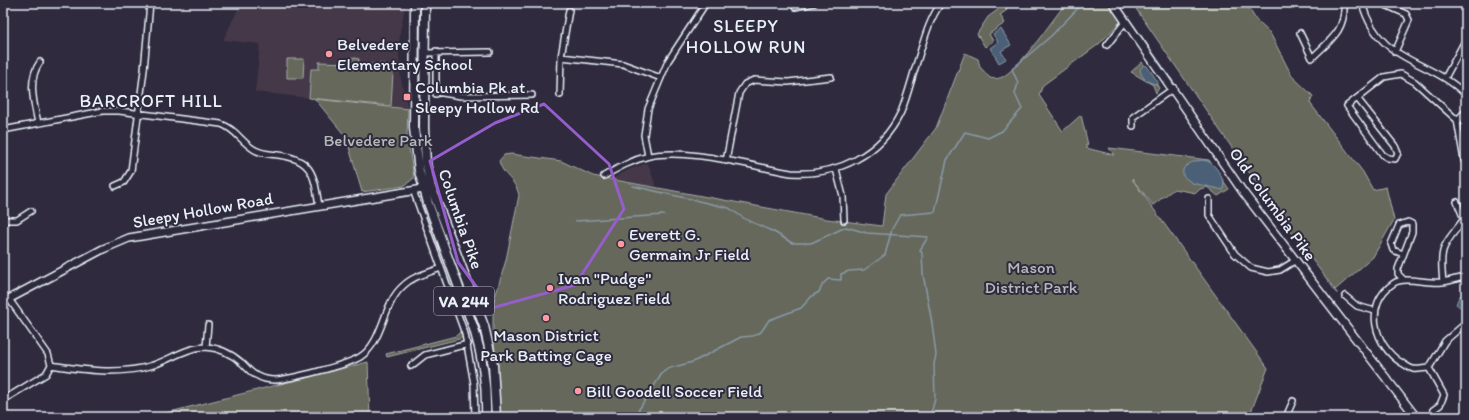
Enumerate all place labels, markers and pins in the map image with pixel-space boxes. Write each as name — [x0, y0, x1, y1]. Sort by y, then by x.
place label: Belvedere Elementary School — [337, 34, 473, 74]
marker: Belvedere Elementary School — [324, 49, 334, 59]
place label: Columbia Pk at Sleepy Hollow Rd — [415, 77, 540, 117]
marker: Columbia Pk at Sleepy Hollow Rd — [402, 92, 412, 102]
place label: Everett G. Germain Jr Field — [629, 224, 750, 264]
marker: Everett G. Germain Jr Field — [616, 239, 626, 249]
place label: Ivan "Pudge" Rodriguez Field — [558, 268, 671, 308]
marker: Ivan "Pudge" Rodriguez Field — [545, 283, 555, 293]
marker: Mason District Park Batting Cage — [541, 313, 551, 323]
place label: Mason District Park Batting Cage — [480, 325, 612, 365]
place label: Bill Goodell Soccer Field — [586, 381, 763, 401]
marker: Bill Goodell Soccer Field — [573, 386, 583, 396]

